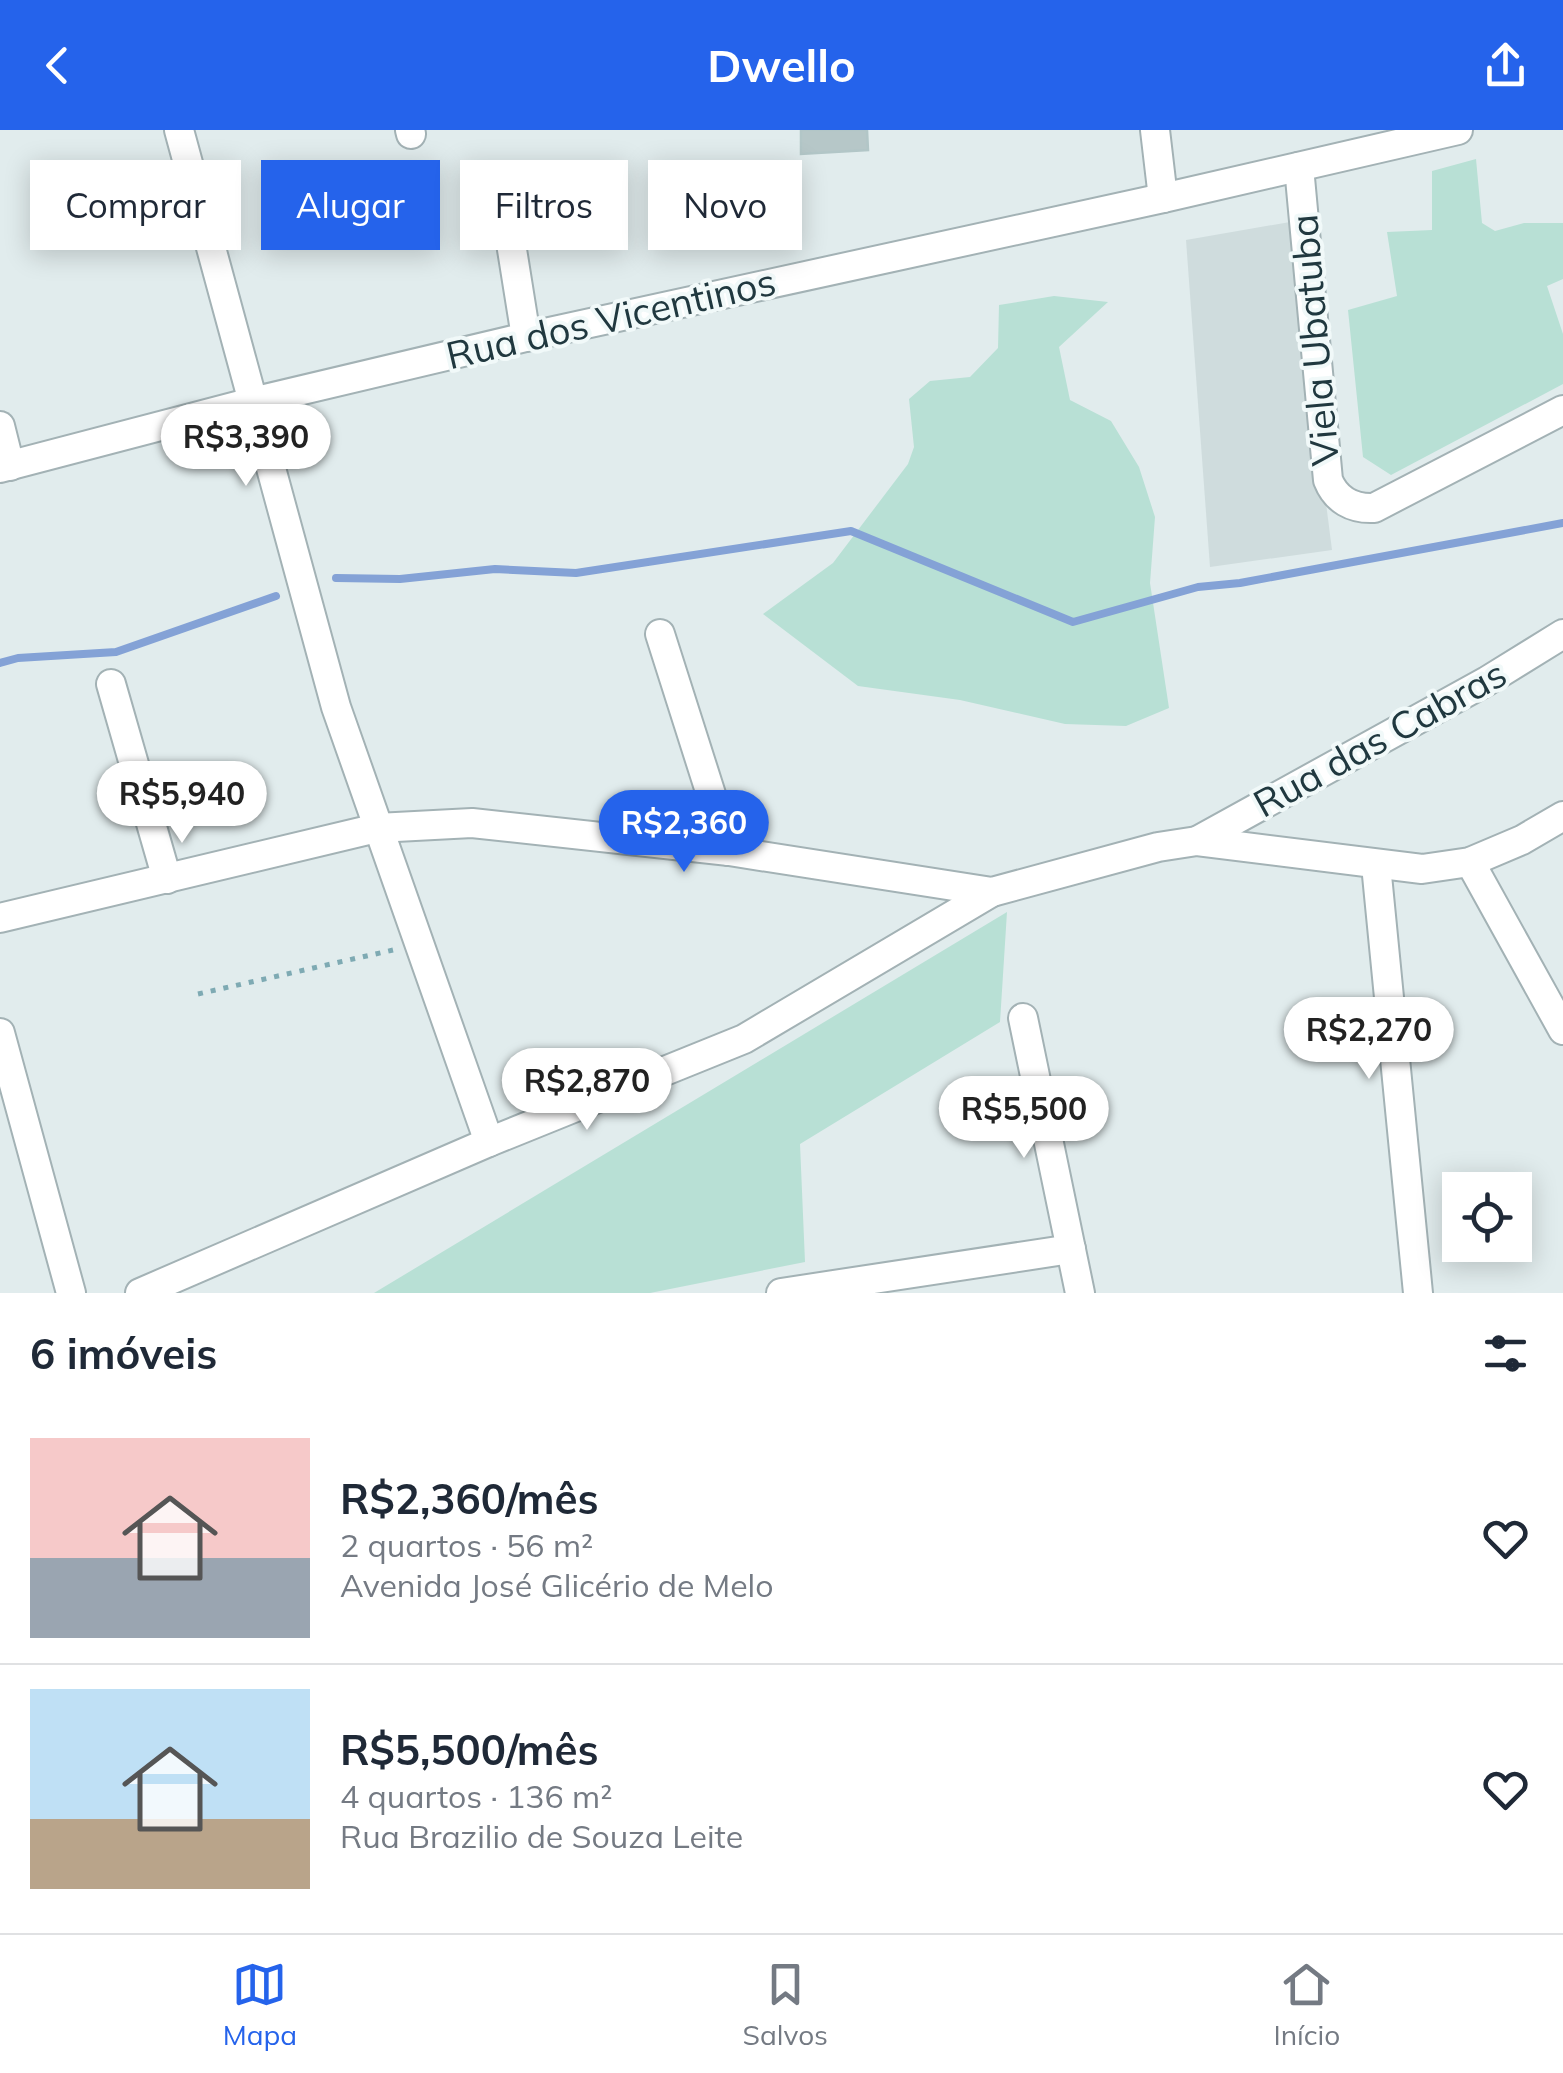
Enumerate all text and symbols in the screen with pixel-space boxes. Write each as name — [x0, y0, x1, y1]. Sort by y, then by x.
text: Dwello — [707, 37, 856, 93]
icon: back — [30, 38, 85, 93]
icon: share — [1478, 38, 1533, 93]
chip: Comprar — [30, 160, 241, 250]
chip: Alugar — [261, 160, 440, 250]
chip: Filtros — [460, 160, 628, 250]
chip: Novo — [648, 160, 802, 250]
street label: Viela Ubatuba — [1279, 212, 1349, 468]
street label: Rua dos Vicentinos — [442, 257, 780, 379]
pin: R$3,390 — [154, 404, 338, 489]
text: R$3,390 — [183, 416, 309, 456]
street label: Rua das Cabras — [1245, 649, 1514, 827]
pin: R$5,940 — [90, 761, 274, 846]
text: R$5,940 — [119, 773, 245, 813]
pin: R$2,360 — [592, 790, 776, 875]
text: R$2,360 — [621, 802, 747, 842]
pin: R$2,270 — [1277, 997, 1461, 1082]
text: R$2,270 — [1306, 1009, 1432, 1049]
pin: R$2,870 — [495, 1048, 679, 1133]
text: R$2,870 — [524, 1060, 650, 1100]
pin: R$5,500 — [932, 1076, 1116, 1161]
text: R$5,500 — [961, 1088, 1087, 1128]
map controls — [1442, 1172, 1532, 1262]
button: locate — [1442, 1172, 1532, 1262]
icon: filters — [1478, 1326, 1533, 1381]
text: 6 imóveis — [30, 1327, 217, 1380]
text: R$2,360/mês — [340, 1472, 598, 1525]
icon: home — [110, 1478, 230, 1598]
icon: heart — [1478, 1511, 1533, 1566]
text: 2 quartos · 56 m² — [340, 1525, 593, 1565]
text: Avenida José Glicério de Melo — [340, 1565, 774, 1605]
text: R$5,500/mês — [340, 1723, 598, 1776]
icon: home — [110, 1729, 230, 1849]
icon: heart — [1478, 1762, 1533, 1817]
text: 4 quartos · 136 m² — [340, 1776, 612, 1816]
text: Rua Brazilio de Souza Leite — [340, 1816, 743, 1856]
tab: Mapa — [223, 1957, 297, 2052]
tab: Salvos — [743, 1957, 828, 2052]
tab: Início — [1273, 1957, 1340, 2052]

